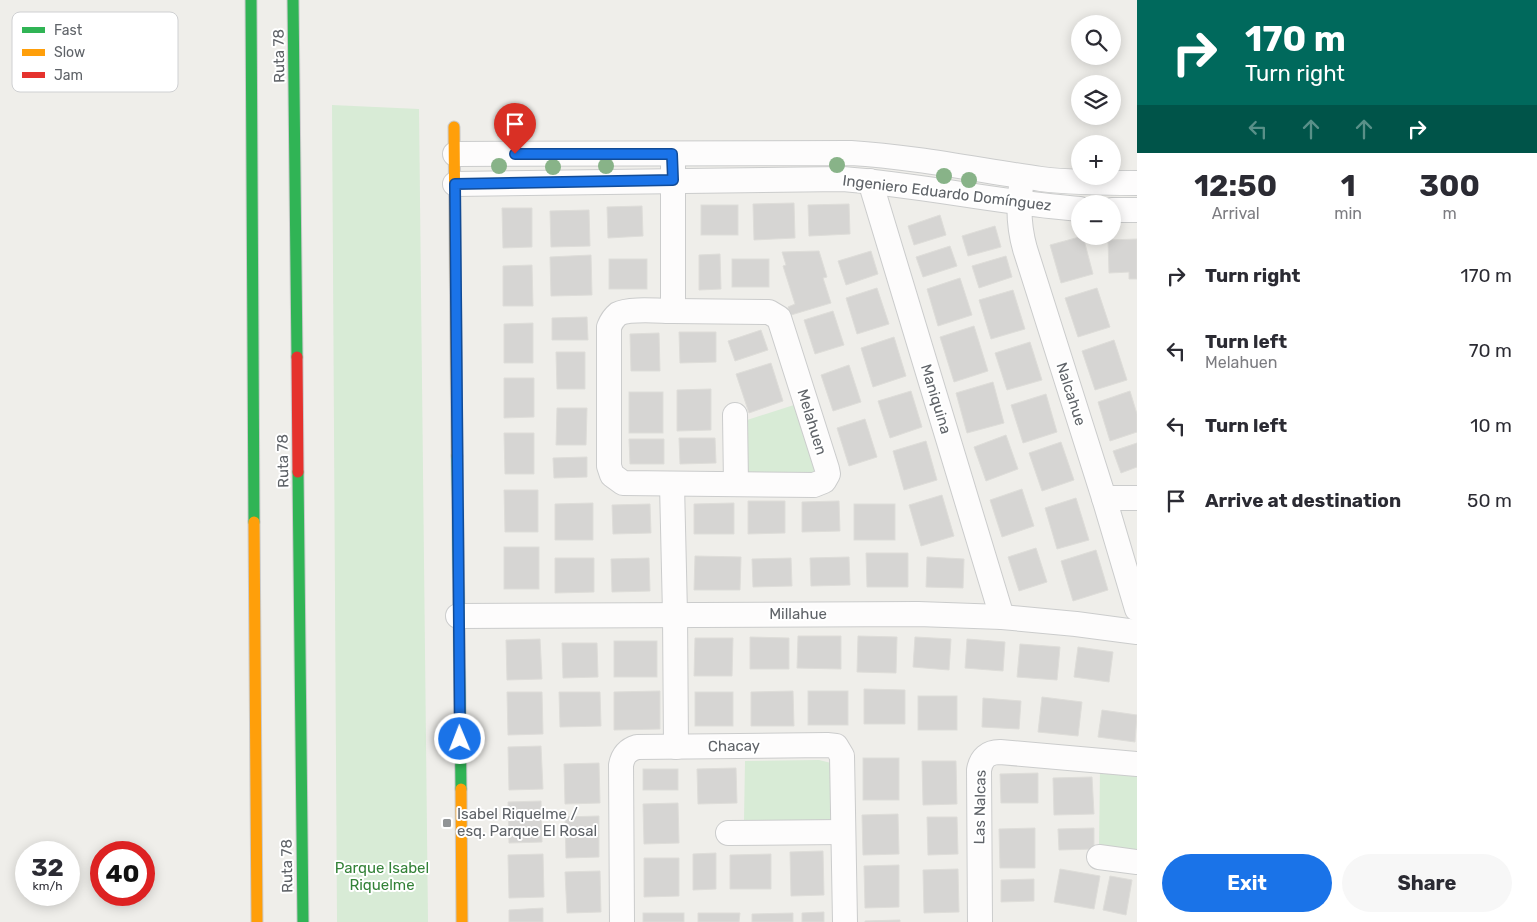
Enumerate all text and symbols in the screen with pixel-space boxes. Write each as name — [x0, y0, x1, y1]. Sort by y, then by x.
legend — [12, 12, 178, 92]
map controls — [1071, 15, 1121, 245]
button: search — [1071, 15, 1121, 65]
text: 170 m — [1245, 18, 1346, 60]
icon: right — [1162, 20, 1227, 85]
text: Fast — [54, 22, 83, 39]
street label: Ruta 78 — [270, 29, 288, 83]
text: Slow — [54, 44, 85, 61]
text: Turn right — [1245, 60, 1345, 87]
text: Jam — [54, 67, 83, 84]
button: layers — [1071, 75, 1121, 125]
pin — [494, 103, 536, 154]
icon: arrive — [501, 110, 529, 138]
icon: left — [1244, 115, 1272, 143]
icon: ahead — [1297, 115, 1325, 143]
icon: ahead — [1350, 115, 1378, 143]
icon: right — [1403, 115, 1431, 143]
button: + — [1071, 135, 1121, 185]
text: 12:50 — [1194, 168, 1277, 204]
text: 1 — [1341, 168, 1356, 204]
text: 300 — [1419, 168, 1480, 204]
street label: Ingeniero Eduardo Domínguez — [841, 171, 1053, 215]
button: − — [1071, 195, 1121, 245]
text: Arrival — [1212, 204, 1260, 223]
text: min — [1334, 204, 1362, 223]
text: m — [1442, 204, 1457, 223]
icon: right — [1162, 262, 1190, 290]
text: Turn right — [1205, 264, 1300, 287]
text: 170 m — [1461, 264, 1512, 287]
text: Turn left — [1205, 330, 1287, 353]
icon: left — [1162, 337, 1190, 365]
text: 70 m — [1469, 339, 1512, 362]
text: Melahuen — [1205, 353, 1277, 372]
street label: Nalcahue — [1052, 360, 1090, 428]
street label: Maniquina — [917, 362, 955, 436]
street label: Melahuen — [793, 387, 831, 457]
icon: left — [1162, 412, 1190, 440]
text: Turn left — [1205, 414, 1287, 437]
text: 10 m — [1470, 414, 1512, 437]
street label: Ruta 78 — [274, 434, 292, 488]
icon: arrive — [1162, 487, 1190, 515]
text: Arrive at destination — [1205, 489, 1401, 512]
text: 50 m — [1467, 489, 1512, 512]
street label: Millahue — [769, 605, 827, 623]
position arrow — [433, 712, 485, 764]
street label: Chacay — [708, 737, 760, 755]
street label: Las Nalcas — [970, 769, 990, 844]
place label: Isabel Riquelme / esq. Parque El Rosal — [457, 805, 597, 840]
marker: Isabel Riquelme / esq. Parque El Rosal — [441, 817, 453, 829]
street label: Ruta 78 — [278, 839, 296, 893]
speed limit sign: 40 — [90, 841, 155, 906]
text: 32 — [31, 853, 64, 882]
button: Exit — [1162, 854, 1332, 912]
button: Share — [1342, 854, 1512, 912]
park label: Parque Isabel Riquelme — [335, 859, 429, 894]
text: km/h — [33, 879, 62, 893]

